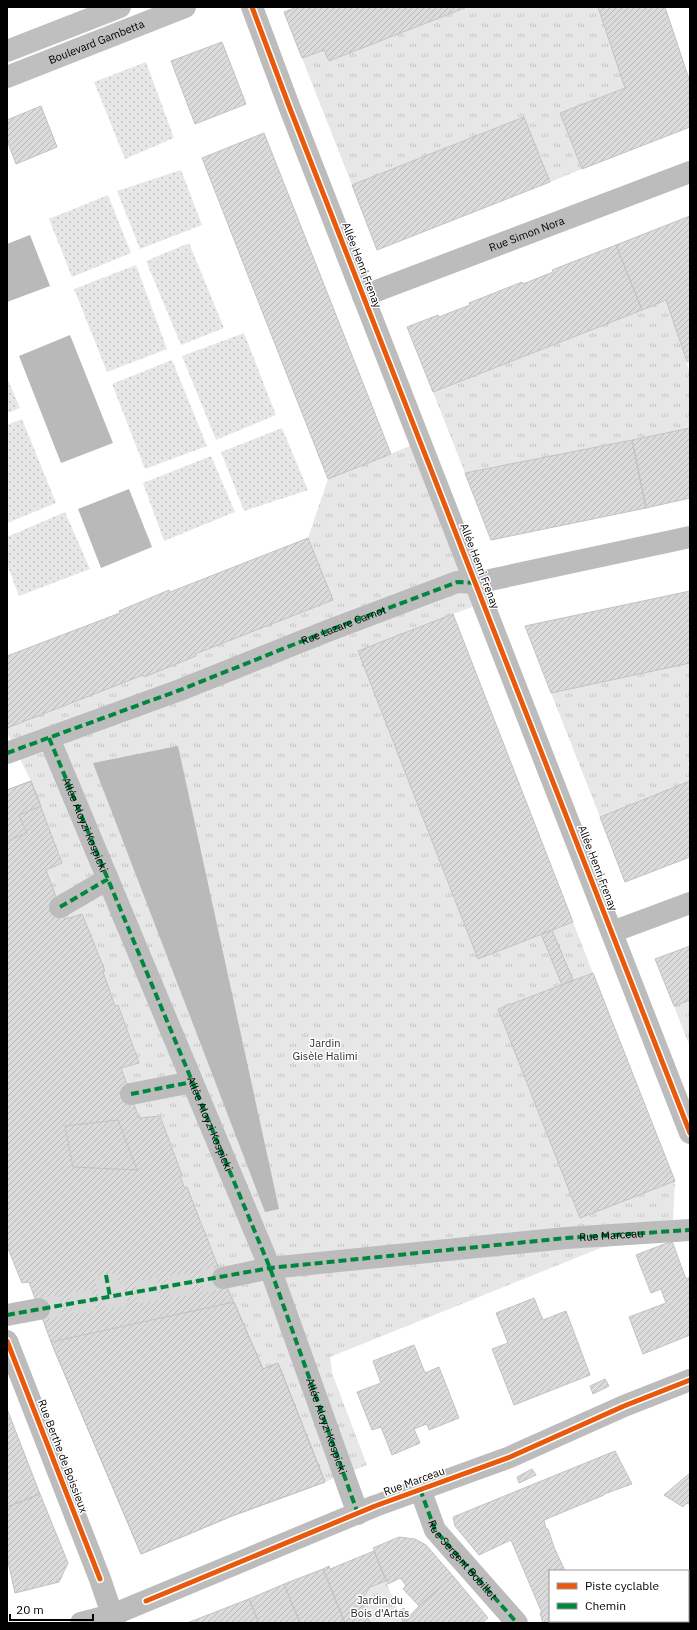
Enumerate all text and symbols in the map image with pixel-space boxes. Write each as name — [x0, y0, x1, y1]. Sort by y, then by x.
street label: Boulevard Gambetta — [46, 17, 146, 67]
street label: Rue Simon Nora — [487, 213, 566, 255]
street label: Allée Henri Frenay — [339, 220, 385, 310]
street label: Allée Henri Frenay — [457, 521, 503, 611]
street label: Rue Lazare Carnot — [299, 602, 388, 648]
street label: Allée Aloyzi Kospicki — [59, 775, 111, 874]
street label: Allée Henri Frenay — [575, 823, 621, 913]
park label: Jardin Gisèle Halimi — [292, 1036, 358, 1063]
street label: Allée Aloyzi Kospicki — [184, 1074, 236, 1173]
street label: Rue Marceau — [579, 1226, 644, 1244]
street label: Allée Aloyzi Kospicki — [303, 1376, 350, 1476]
street label: Rue Berthe de Boissieux — [35, 1397, 91, 1515]
street label: Rue Marceau — [381, 1463, 447, 1499]
street label: Rue Sergent Bobillot — [425, 1518, 500, 1603]
legend — [549, 1570, 689, 1622]
text: Piste cyclable — [585, 1578, 660, 1593]
park label: Jardin du Bois d'Artas — [351, 1593, 409, 1620]
scale bar — [10, 1596, 93, 1622]
text: Chemin — [585, 1598, 626, 1613]
text: 20 m — [16, 1602, 44, 1617]

